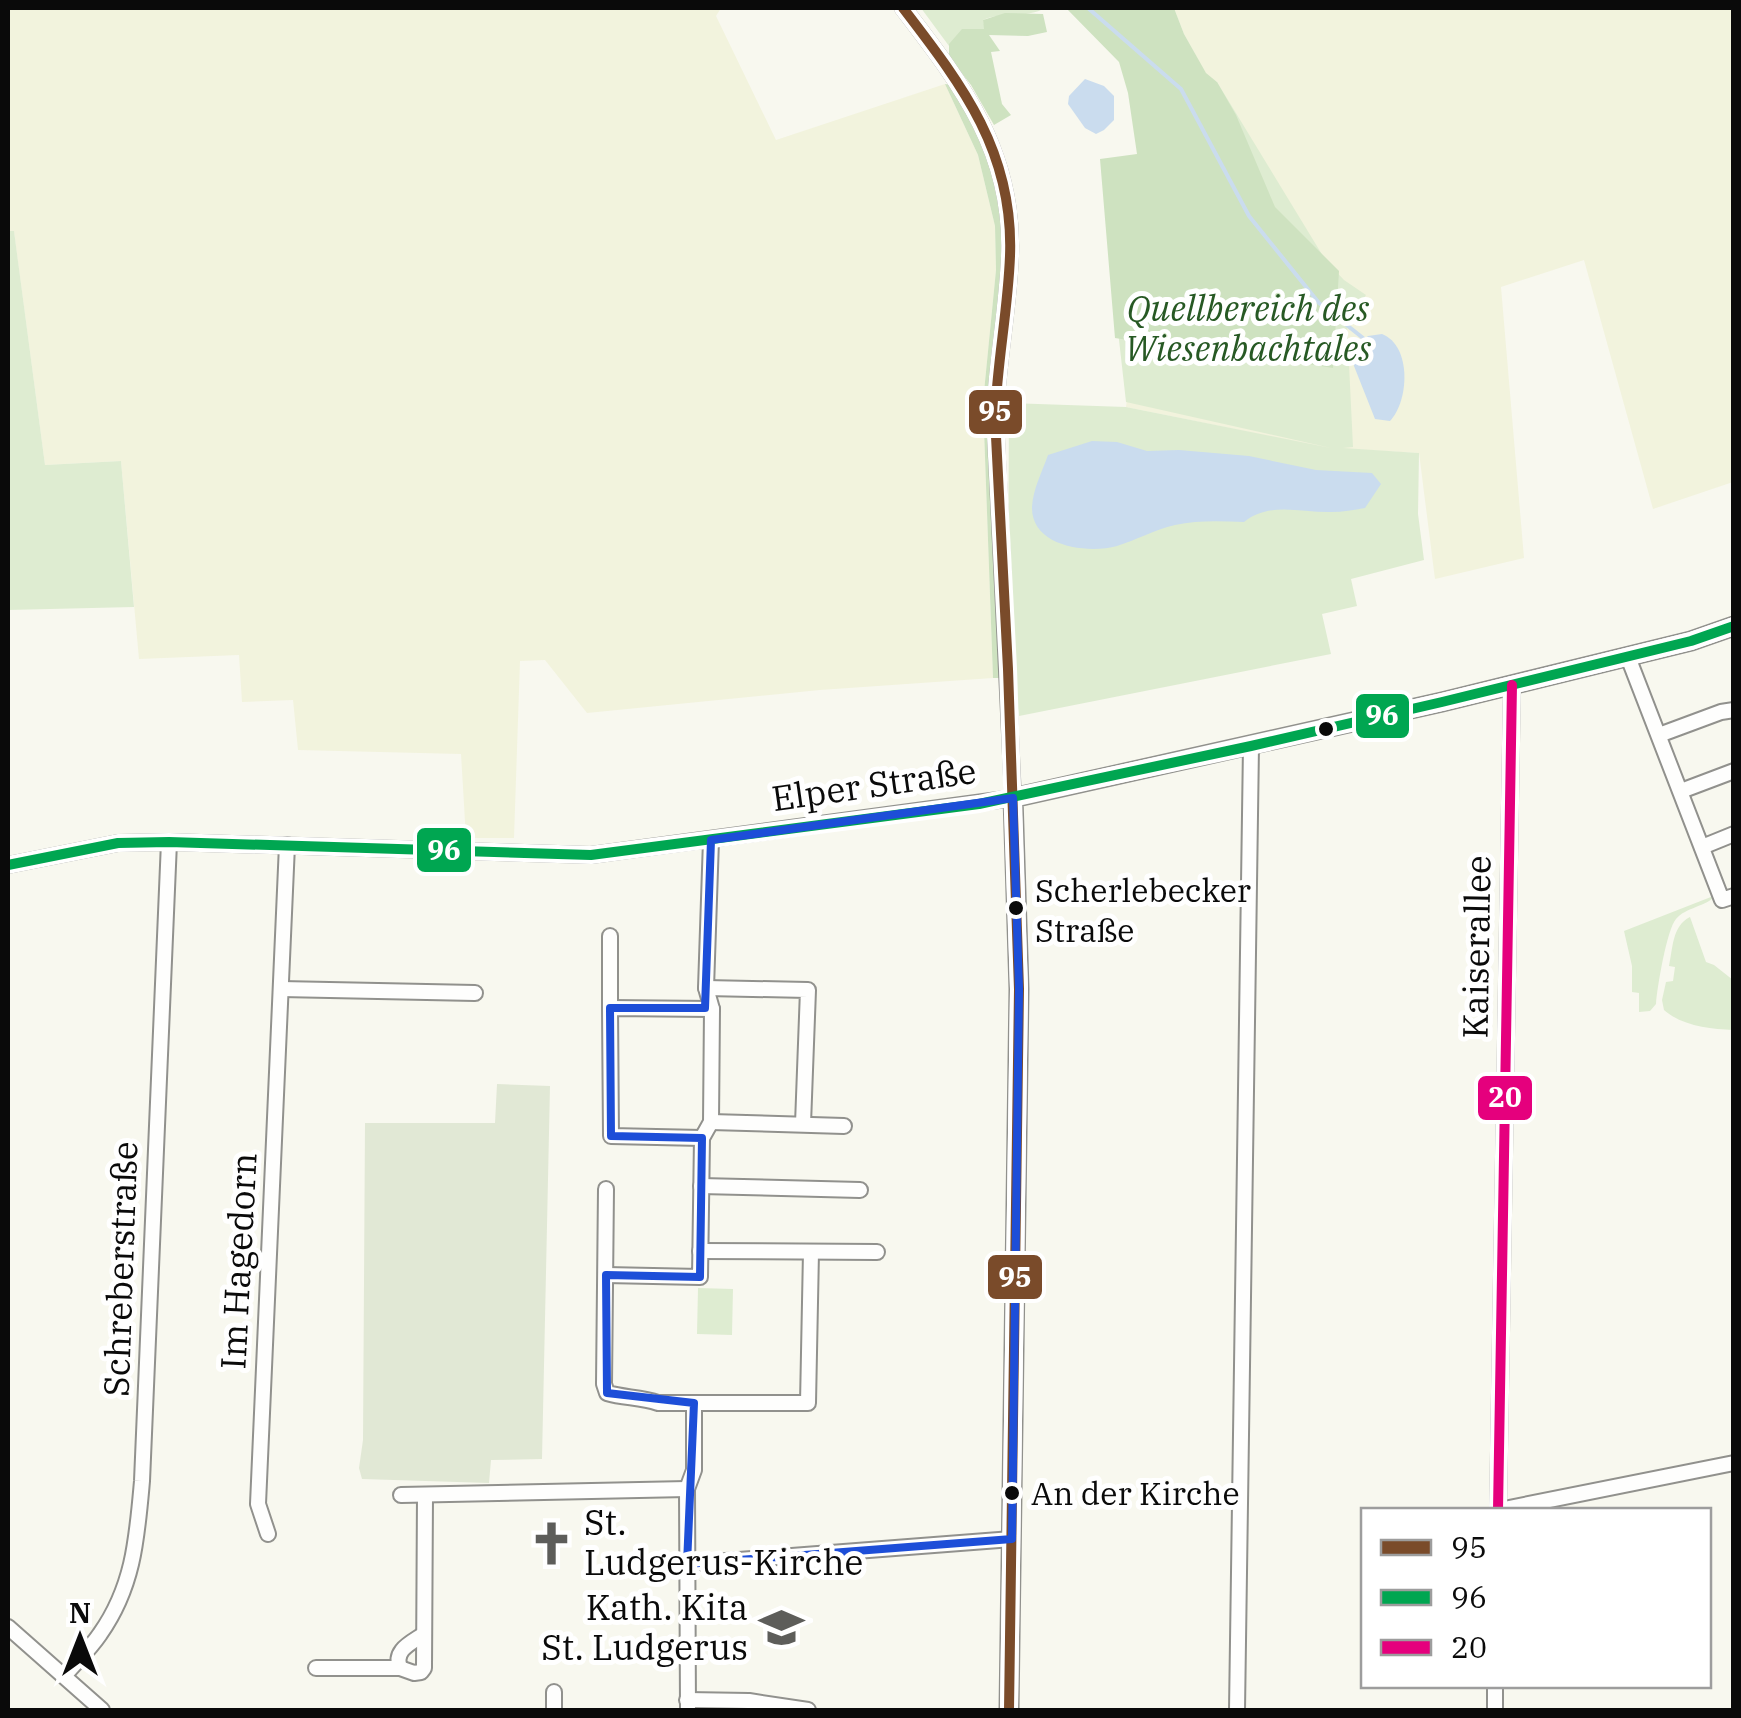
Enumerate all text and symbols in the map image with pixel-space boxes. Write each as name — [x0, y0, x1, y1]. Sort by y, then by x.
park label: Quellbereich des Wiesenbachtales — [1125, 285, 1371, 371]
line badge: 95 — [967, 388, 1024, 436]
text: 95 — [978, 392, 1012, 429]
line badge: 96 — [1354, 692, 1411, 740]
text: 96 — [1365, 696, 1399, 733]
unlabelled marker — [1316, 719, 1336, 739]
street label: Elper Straße — [769, 747, 979, 821]
line badge: 96 — [415, 826, 473, 874]
text: 96 — [427, 831, 461, 868]
street label: Kaiserallee — [1451, 855, 1501, 1039]
place label: Scherlebecker Straße — [1035, 869, 1251, 951]
marker: Scherlebecker Straße — [1006, 898, 1026, 918]
line badge: 20 — [1476, 1074, 1534, 1122]
text: 20 — [1488, 1078, 1522, 1115]
street label: Schreberstraße — [93, 1141, 147, 1397]
street label: Im Hagedorn — [209, 1151, 267, 1370]
line badge: 95 — [986, 1253, 1044, 1301]
text: 95 — [998, 1258, 1032, 1295]
place label: An der Kirche — [1031, 1472, 1240, 1514]
marker: An der Kirche — [1002, 1483, 1022, 1503]
place label: St. Ludgerus-Kirche — [584, 1499, 863, 1585]
legend — [1361, 1508, 1711, 1688]
church icon: St. Ludgerus-Kirche — [527, 1519, 575, 1567]
text: 95 — [1451, 1527, 1487, 1566]
text: 96 — [1451, 1577, 1487, 1616]
place label: Kath. Kita St. Ludgerus — [541, 1584, 748, 1670]
north arrow — [30, 1588, 130, 1688]
text: N — [69, 1594, 91, 1631]
school or university icon: Kath. Kita St. Ludgerus — [757, 1604, 805, 1652]
text: 20 — [1451, 1627, 1487, 1666]

